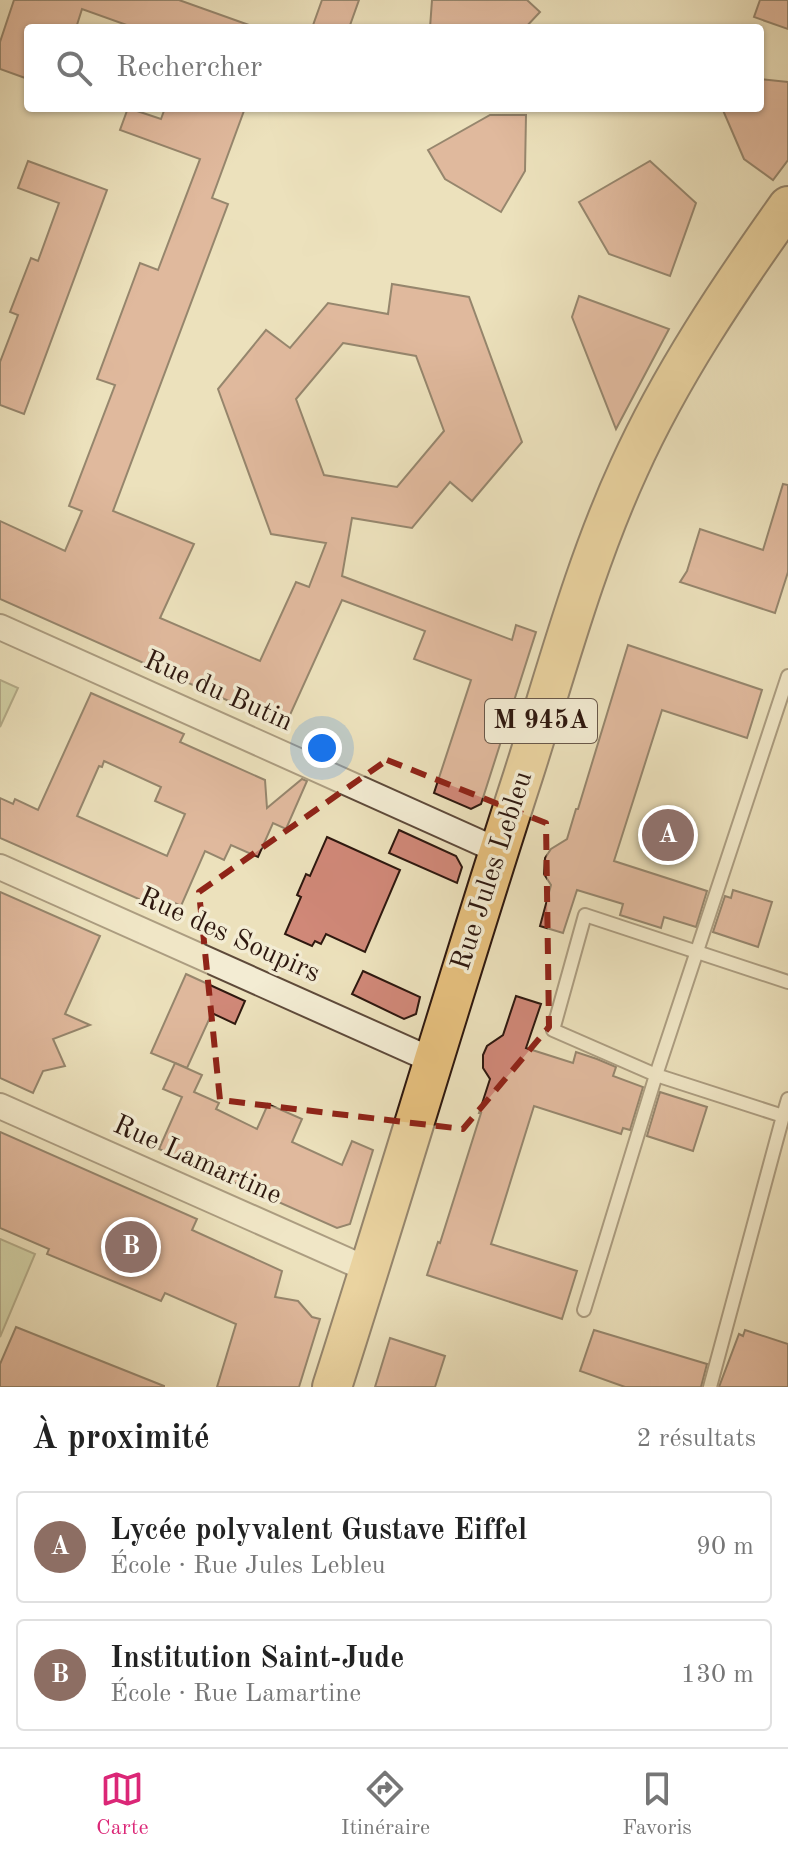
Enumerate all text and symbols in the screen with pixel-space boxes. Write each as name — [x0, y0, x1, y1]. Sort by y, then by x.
search box — [24, 24, 764, 112]
icon: search — [52, 46, 96, 90]
text: Rechercher — [116, 53, 262, 83]
street label: Rue du Butin — [139, 647, 297, 737]
road number: M 945A — [485, 699, 597, 743]
your location — [302, 728, 342, 768]
street label: Rue Jules Lebleu — [448, 768, 538, 974]
pin: A — [642, 805, 694, 865]
street label: Rue des Soupirs — [134, 884, 324, 988]
street label: Rue Lamartine — [109, 1111, 285, 1211]
pin: B — [105, 1217, 157, 1277]
text: À proximité — [32, 1422, 210, 1456]
text: 2 résultats — [637, 1426, 756, 1452]
text: Lycée polyvalent Gustave Eiffel — [110, 1516, 527, 1546]
text: A — [50, 1534, 70, 1560]
text: 90 m — [696, 1534, 754, 1560]
text: École · Rue Jules Lebleu — [110, 1553, 386, 1579]
text: Institution Saint-Jude — [110, 1644, 404, 1674]
text: B — [51, 1662, 69, 1688]
text: 130 m — [681, 1662, 754, 1688]
text: École · Rue Lamartine — [110, 1681, 361, 1707]
tab: Carte — [96, 1767, 149, 1842]
tab: Itinéraire — [341, 1767, 430, 1842]
tab: Favoris — [622, 1767, 692, 1842]

